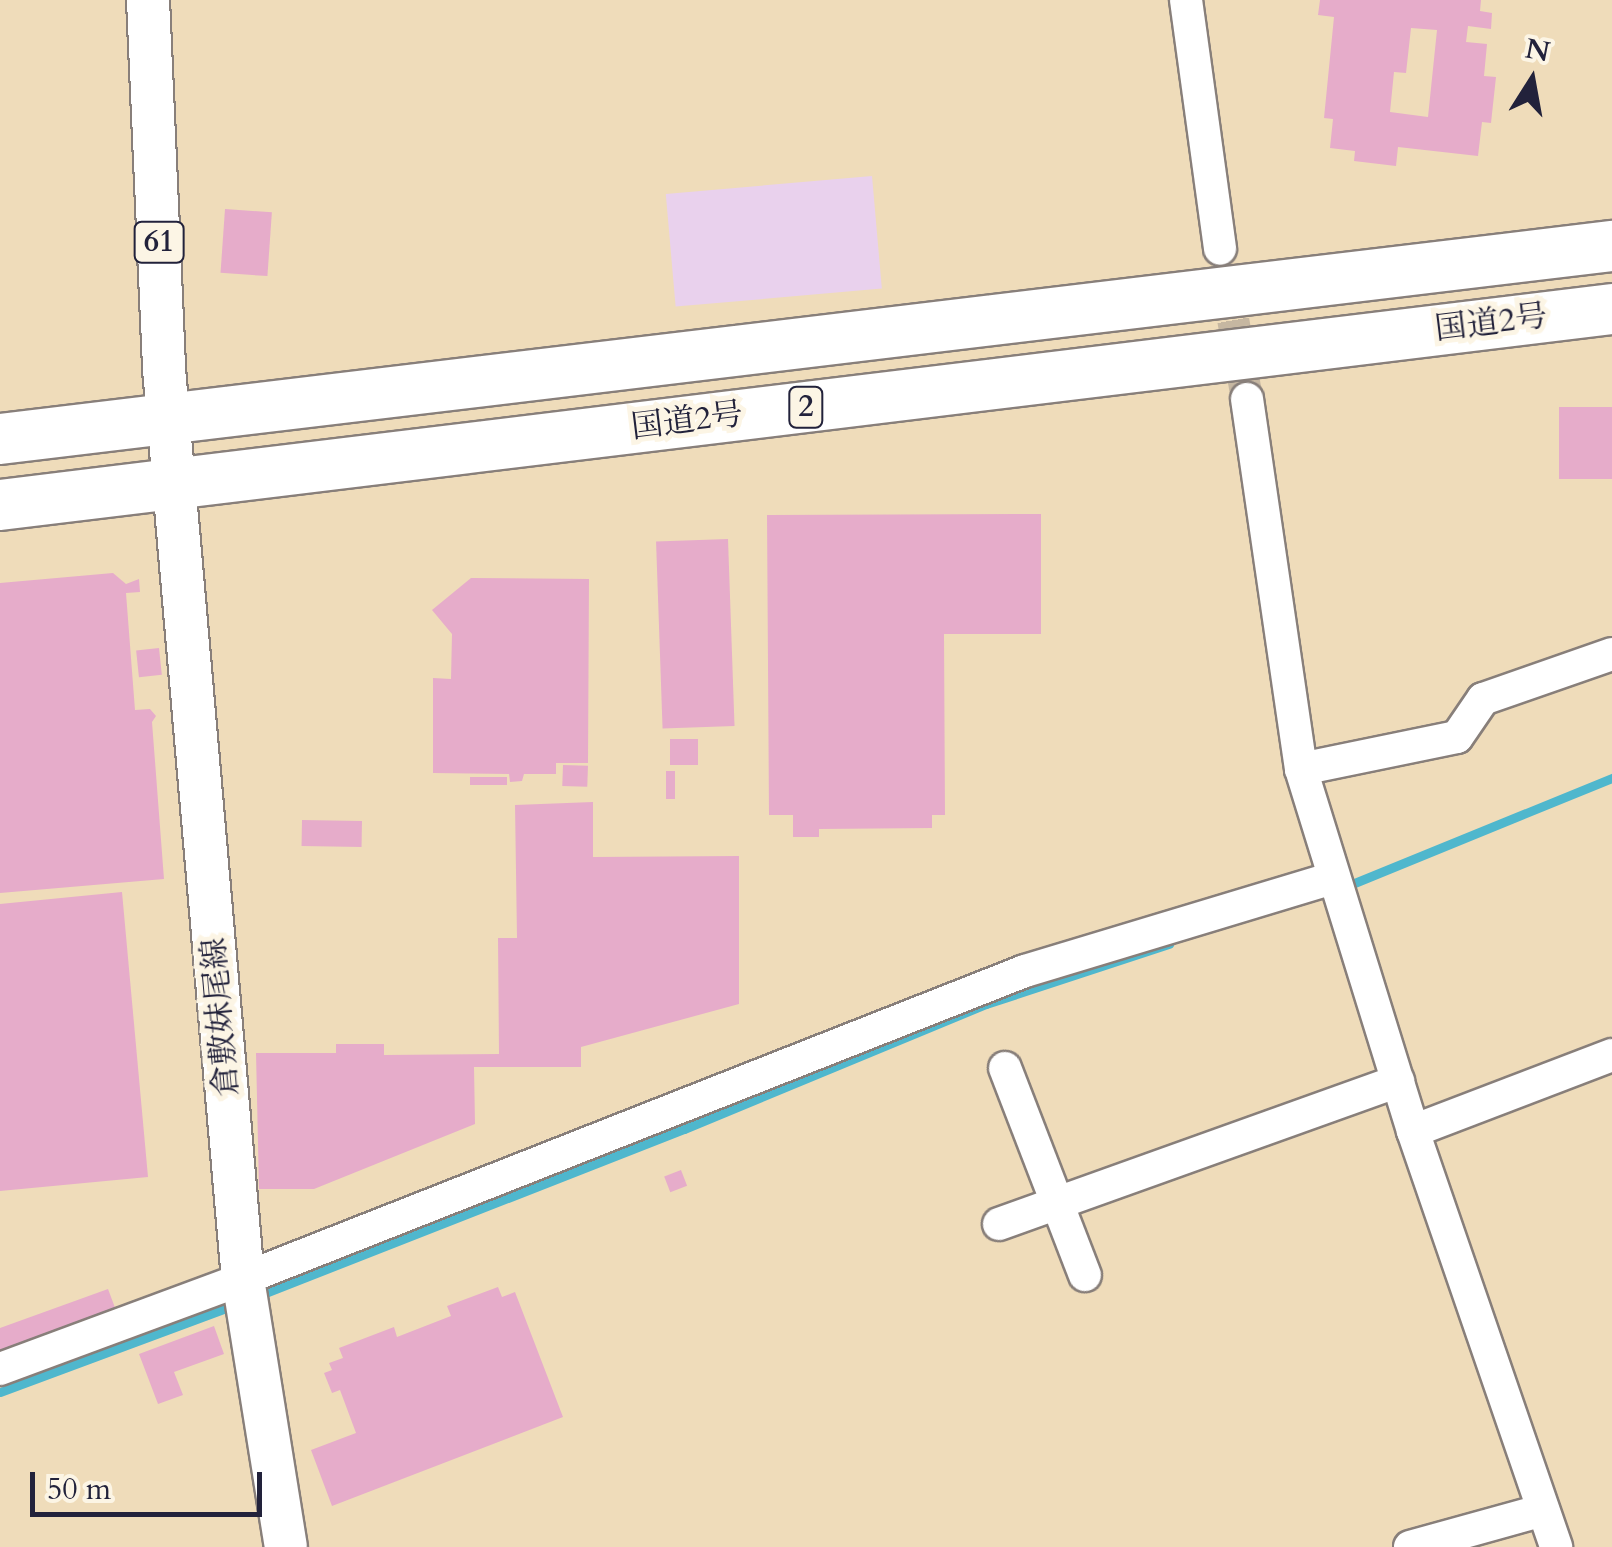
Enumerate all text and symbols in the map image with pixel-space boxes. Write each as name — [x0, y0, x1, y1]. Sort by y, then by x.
north arrow — [1482, 30, 1582, 130]
text: N — [1522, 30, 1553, 72]
road number: 61 — [132, 217, 186, 267]
street label: 国道2号 — [1433, 297, 1549, 349]
road number: 2 — [786, 382, 826, 432]
street label: 国道2号 — [629, 395, 745, 447]
street label: 倉敷妹尾線 — [195, 936, 247, 1098]
scale bar — [35, 1452, 268, 1514]
text: 50 m — [47, 1469, 111, 1510]

